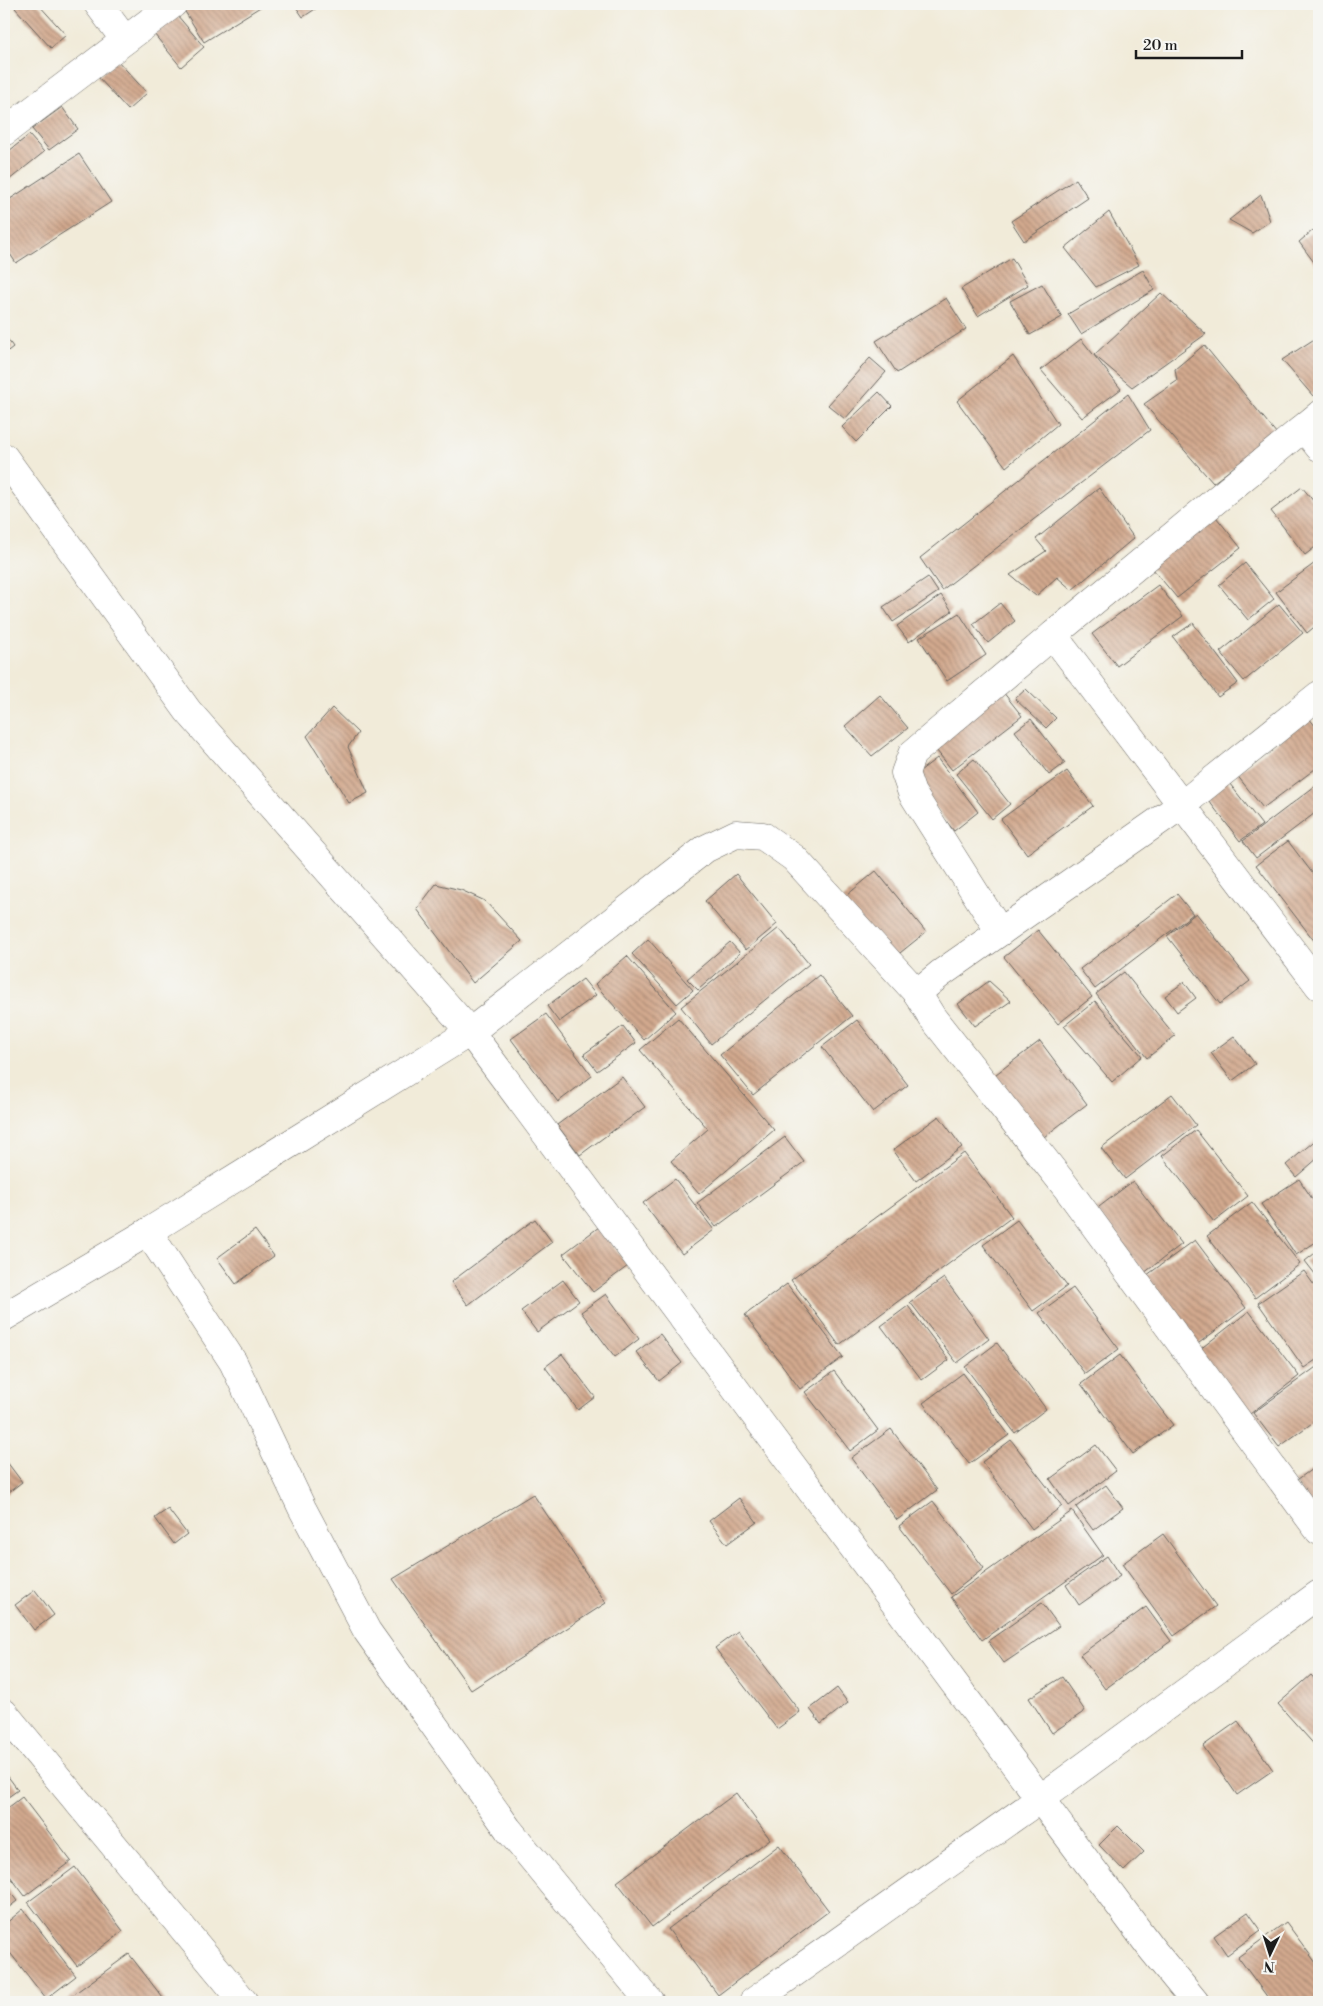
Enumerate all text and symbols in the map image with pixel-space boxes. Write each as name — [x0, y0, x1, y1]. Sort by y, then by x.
scale bar — [1136, 28, 1242, 60]
text: 20 m — [1143, 36, 1178, 55]
north arrow — [1246, 1928, 1296, 1978]
text: N — [1263, 1957, 1275, 1975]

